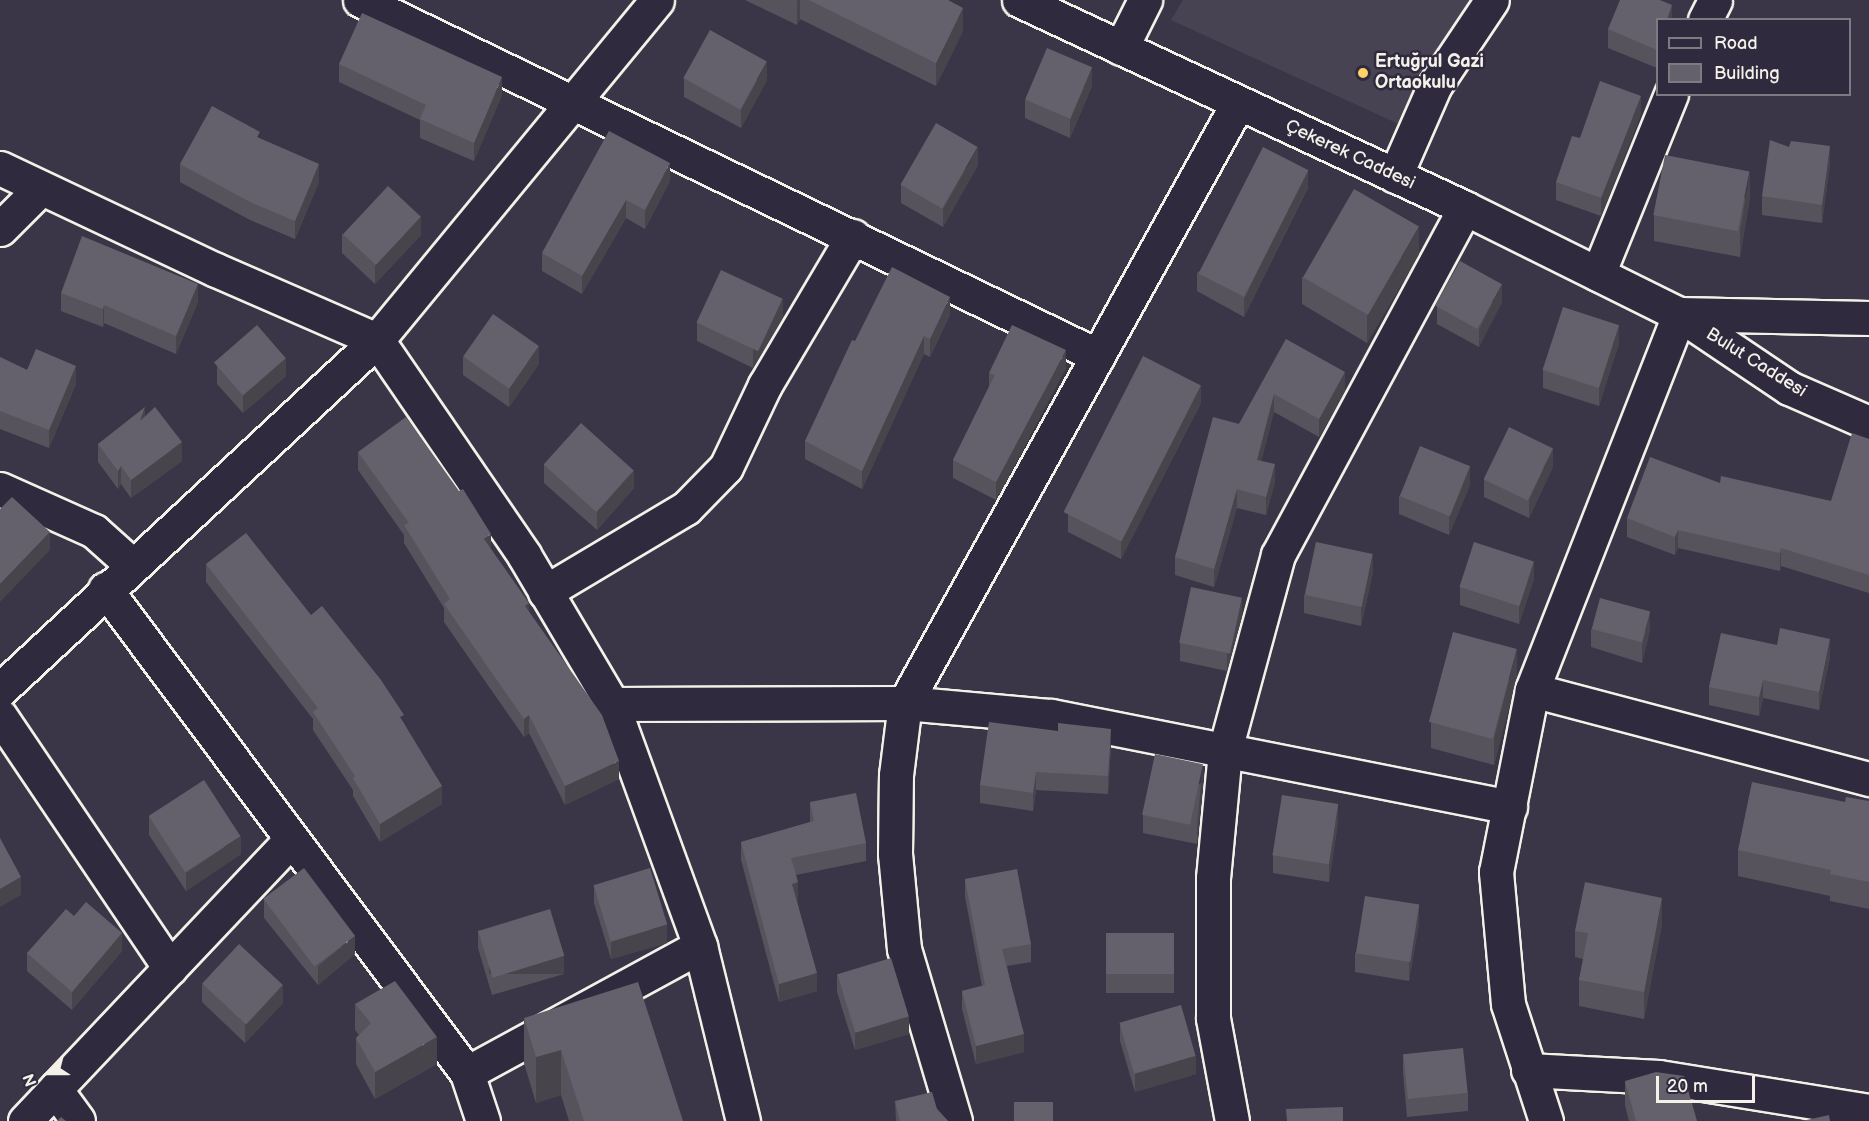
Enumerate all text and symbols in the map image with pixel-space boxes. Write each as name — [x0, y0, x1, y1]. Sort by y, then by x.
legend — [1656, 18, 1851, 96]
text: Road — [1714, 33, 1758, 54]
place label: Ertuğrul Gazi Ortaokulu — [1375, 52, 1484, 94]
text: Building — [1714, 63, 1780, 84]
marker: Ertuğrul Gazi Ortaokulu — [1356, 66, 1370, 80]
street label: Çekerek Caddesi — [1282, 116, 1418, 194]
street label: Bulut Caddesi — [1702, 324, 1810, 402]
north arrow — [18, 1043, 78, 1103]
scale bar — [1659, 1064, 1758, 1102]
text: N — [20, 1071, 42, 1089]
text: 20 m — [1667, 1076, 1708, 1097]

